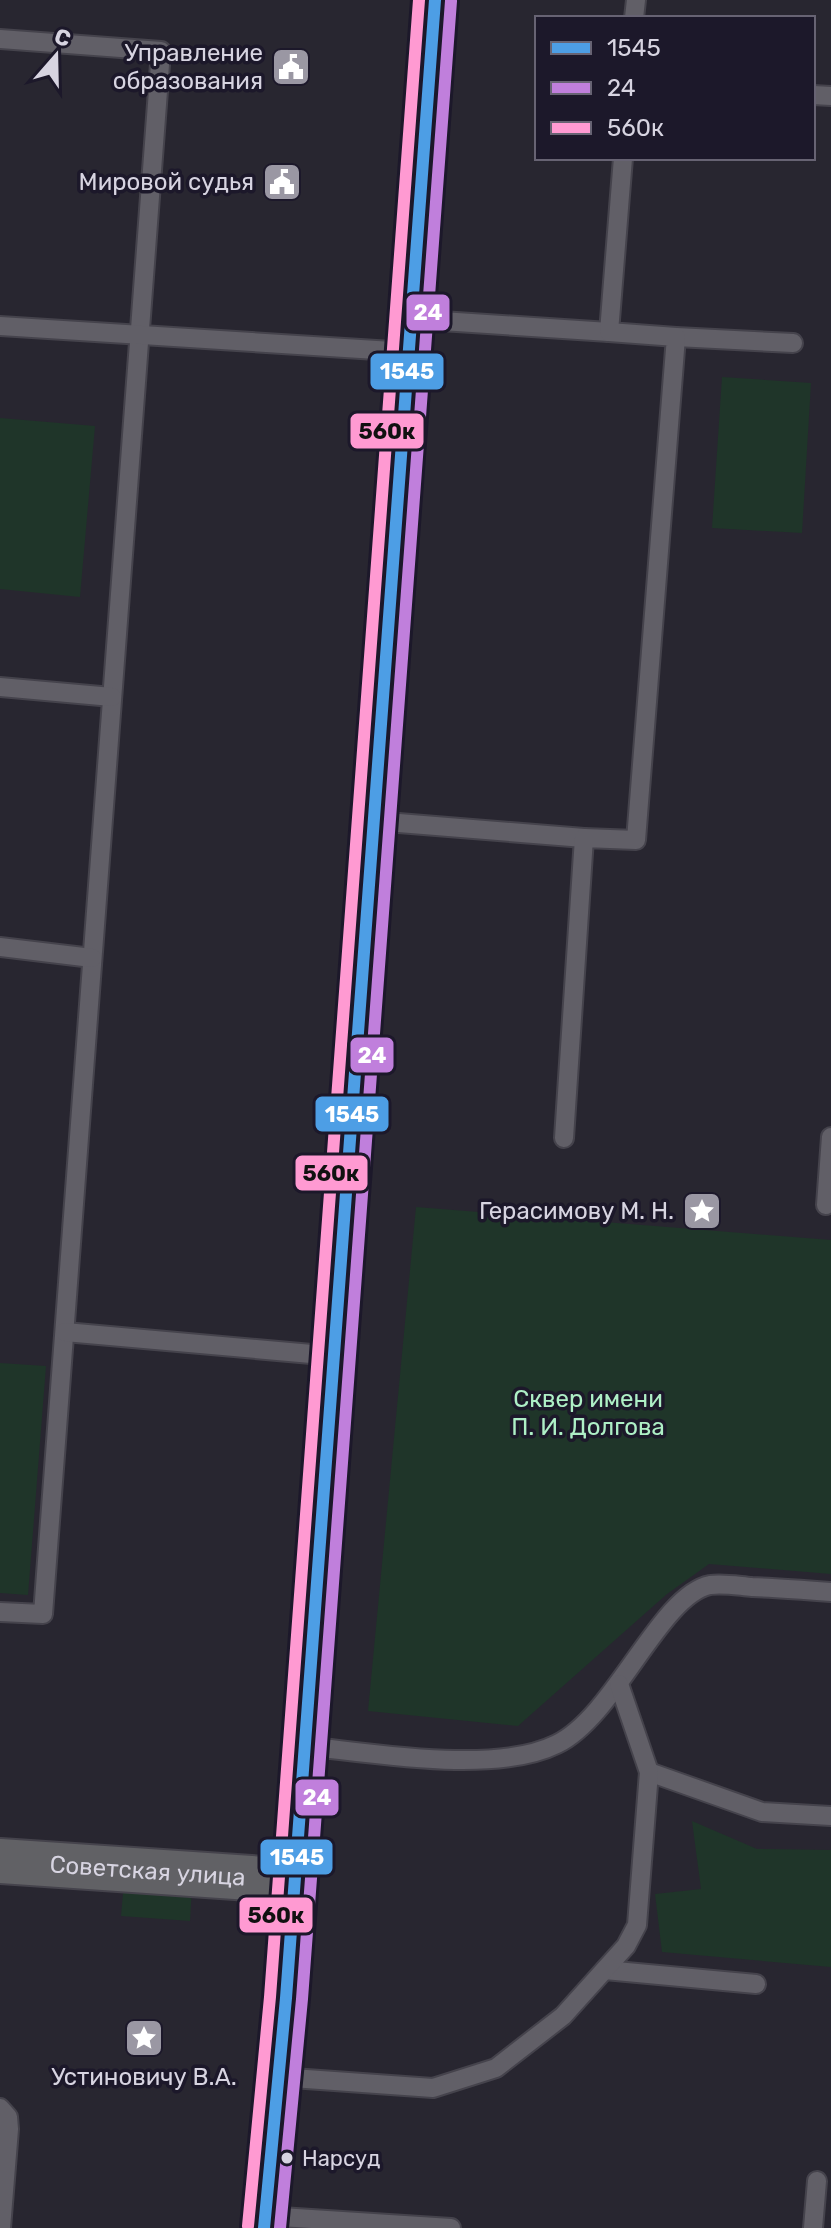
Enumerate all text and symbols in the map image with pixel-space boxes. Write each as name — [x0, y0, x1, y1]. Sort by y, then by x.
north arrow — [16, 16, 96, 96]
legend — [535, 16, 815, 160]
text: С — [51, 22, 75, 53]
text: 1545 — [607, 34, 661, 62]
place label: Управление образования — [113, 39, 263, 95]
public building icon: Управление образования — [270, 46, 312, 88]
text: 24 — [607, 74, 636, 102]
text: 560к — [607, 114, 664, 142]
public building icon: Мировой судья — [261, 161, 303, 203]
place label: Мировой судья — [79, 168, 254, 196]
line badge: 24 — [405, 293, 451, 332]
text: 24 — [413, 299, 443, 326]
line badge: 1545 — [369, 352, 445, 391]
text: 1545 — [380, 358, 434, 385]
line badge: 560к — [349, 412, 425, 450]
text: 560к — [359, 418, 415, 445]
line badge: 24 — [349, 1036, 395, 1074]
text: 24 — [357, 1042, 387, 1069]
line badge: 1545 — [314, 1095, 390, 1133]
text: 1545 — [325, 1101, 379, 1128]
line badge: 560к — [294, 1154, 369, 1192]
text: 560к — [303, 1160, 359, 1187]
place icon: Герасимову М. Н. — [681, 1190, 723, 1232]
place label: Герасимову М. Н. — [479, 1197, 674, 1225]
park label: Сквер имени П. И. Долгова — [511, 1385, 665, 1441]
line badge: 24 — [294, 1778, 340, 1817]
text: 24 — [302, 1784, 332, 1811]
line badge: 1545 — [259, 1838, 334, 1876]
text: 1545 — [270, 1844, 324, 1871]
street label: Советская улица — [49, 1850, 247, 1892]
line badge: 560к — [238, 1896, 314, 1934]
text: 560к — [248, 1902, 304, 1929]
place icon: Устиновичу В.А. — [123, 2017, 165, 2059]
place label: Устиновичу В.А. — [51, 2063, 237, 2091]
place label: Нарсуд — [302, 2145, 380, 2172]
marker: Нарсуд — [279, 2150, 295, 2166]

